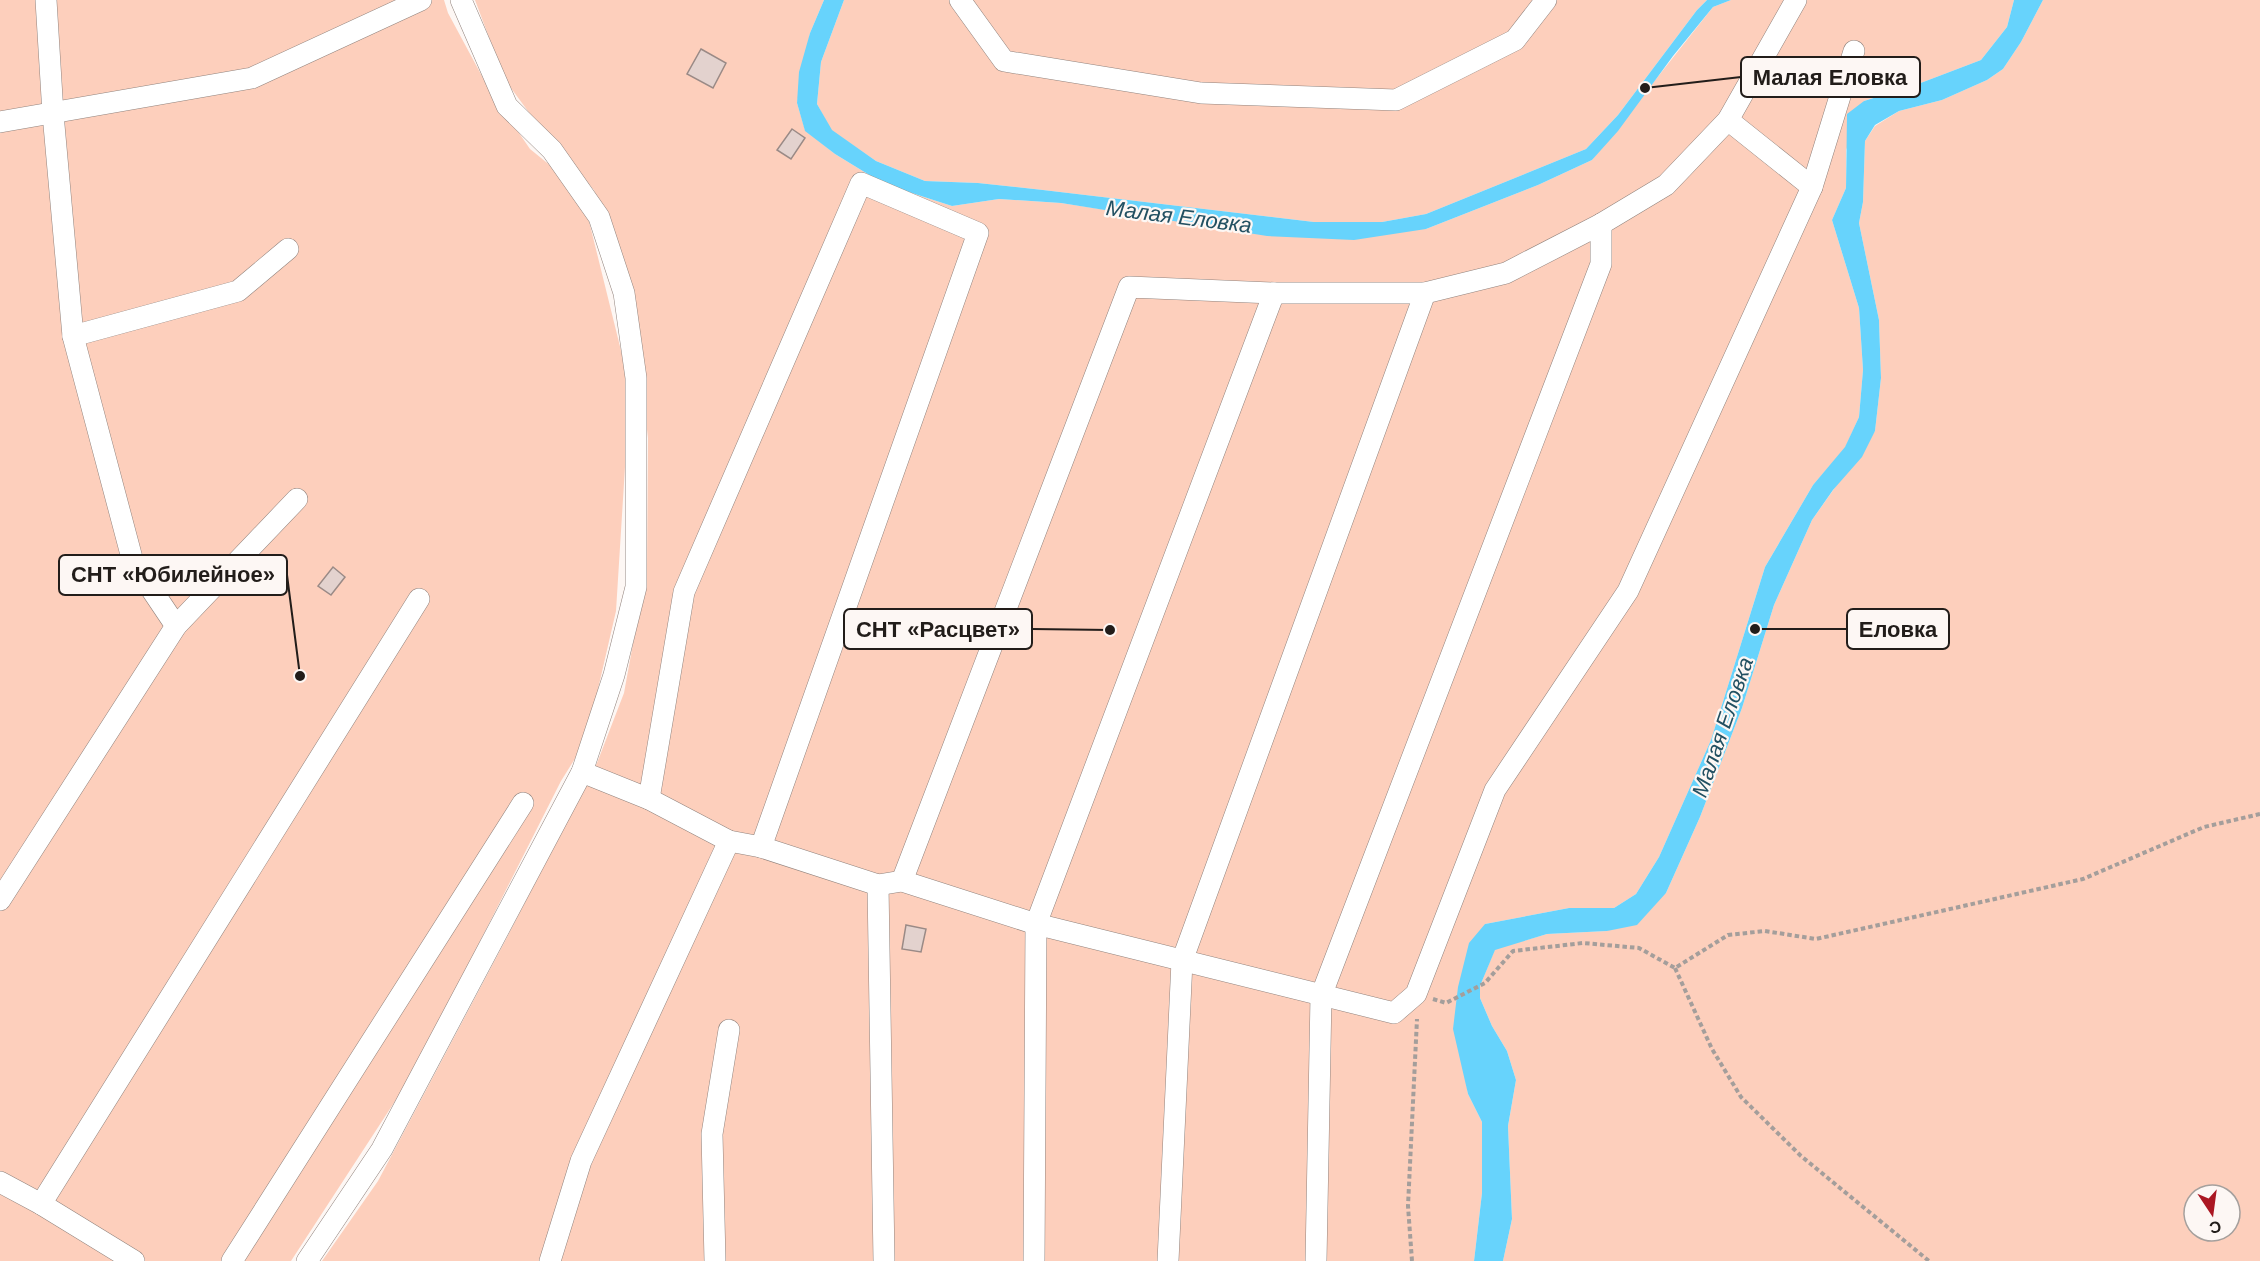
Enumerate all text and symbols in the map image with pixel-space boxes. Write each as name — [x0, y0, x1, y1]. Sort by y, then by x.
callout: Малая Еловка — [1741, 57, 1920, 97]
text: Малая Еловка — [1753, 65, 1908, 90]
water label: Малая Еловка — [1105, 195, 1253, 238]
callout: СНТ «Юбилейное» — [59, 555, 287, 595]
text: СНТ «Юбилейное» — [71, 562, 275, 587]
callout: СНТ «Расцвет» — [844, 609, 1032, 649]
callout: Еловка — [1847, 609, 1949, 649]
text: СНТ «Расцвет» — [856, 617, 1020, 642]
text: Еловка — [1859, 617, 1938, 642]
water label: Малая Еловка — [1687, 654, 1758, 800]
north arrow — [2182, 1183, 2242, 1243]
text: С — [2207, 1218, 2223, 1237]

